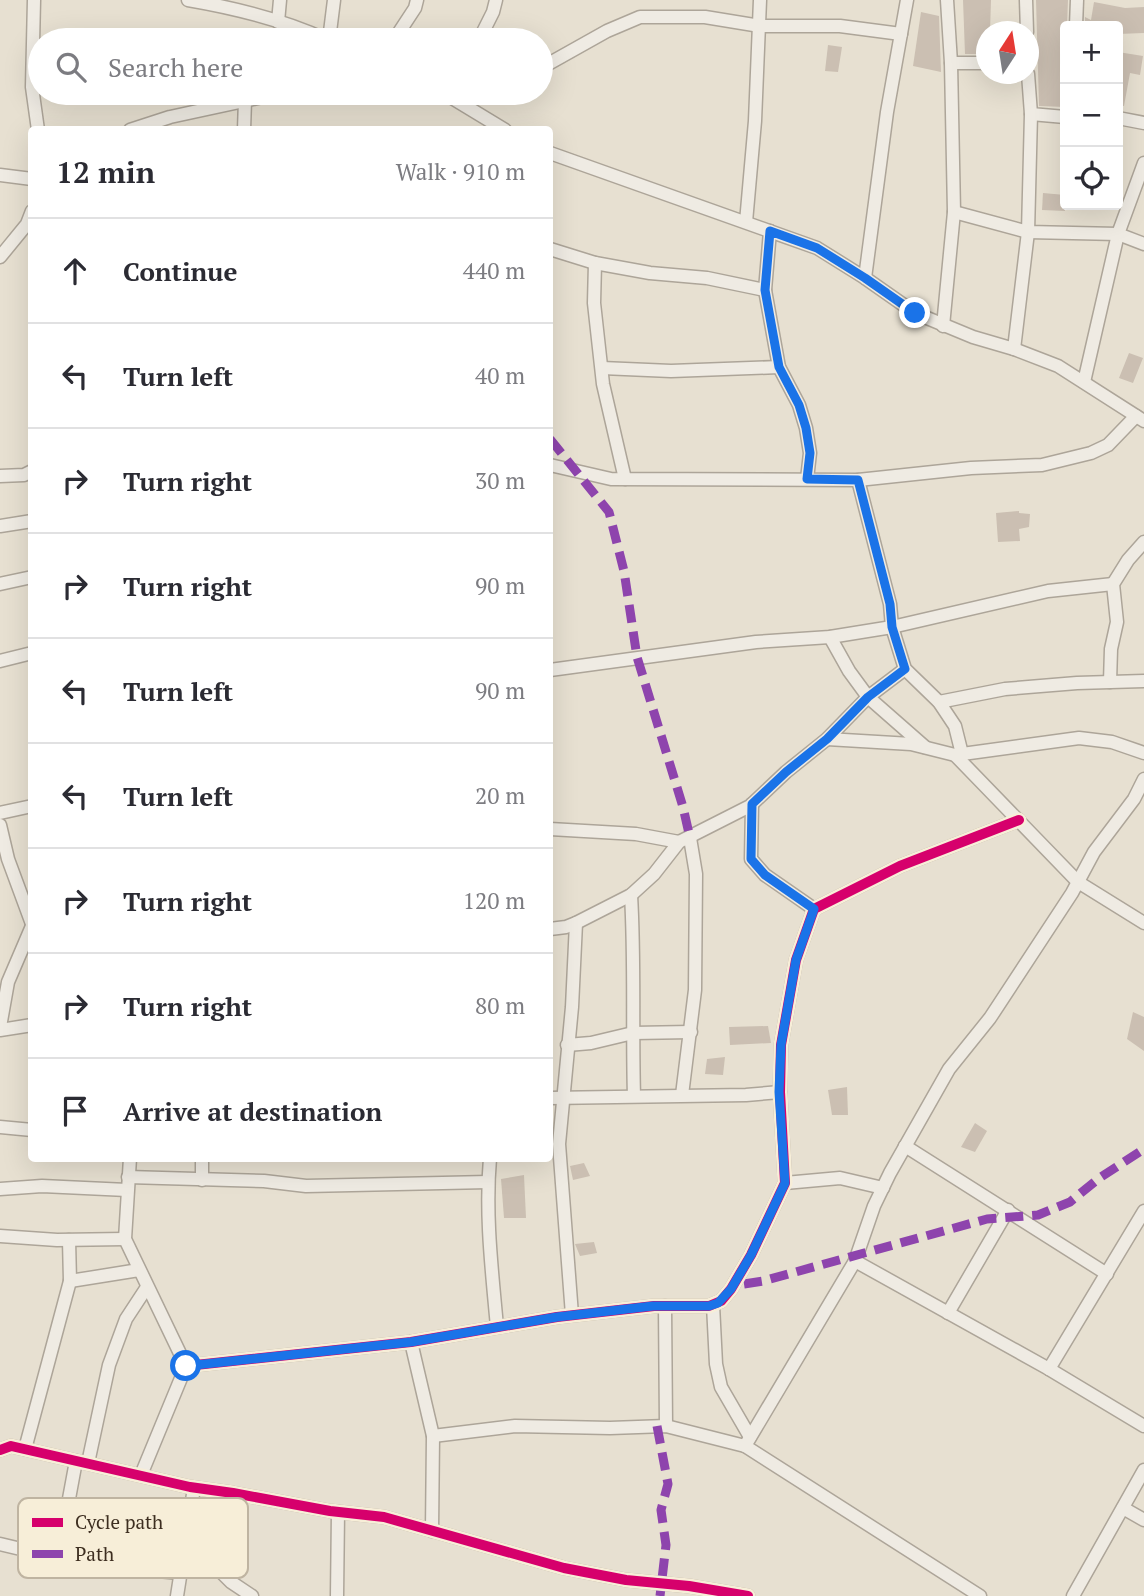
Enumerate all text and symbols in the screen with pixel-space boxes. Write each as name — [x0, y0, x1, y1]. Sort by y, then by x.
north arrow — [976, 21, 1039, 84]
map controls — [1060, 21, 1123, 210]
button: + — [1060, 21, 1123, 84]
search box — [28, 28, 553, 105]
icon: search — [52, 48, 90, 86]
text: Search here — [108, 50, 243, 84]
button: − — [1060, 84, 1123, 147]
button: locate — [1060, 147, 1123, 210]
text: 12 min — [56, 152, 155, 192]
text: Walk · 910 m — [396, 156, 525, 187]
icon: ahead — [56, 252, 94, 290]
text: Continue — [123, 254, 237, 288]
text: 440 m — [463, 255, 525, 286]
route end — [899, 297, 930, 328]
icon: left — [56, 357, 94, 395]
text: Turn left — [123, 359, 233, 393]
text: 40 m — [475, 360, 525, 391]
icon: right — [56, 462, 94, 500]
text: Turn right — [123, 464, 252, 498]
text: 30 m — [475, 465, 525, 496]
icon: right — [56, 567, 94, 605]
text: Turn right — [123, 569, 252, 603]
text: 90 m — [475, 570, 525, 601]
icon: left — [56, 672, 94, 710]
text: Turn left — [123, 674, 233, 708]
text: 90 m — [475, 675, 525, 706]
icon: left — [56, 777, 94, 815]
text: Turn left — [123, 779, 233, 813]
text: 20 m — [475, 780, 525, 811]
icon: right — [56, 882, 94, 920]
text: Turn right — [123, 884, 252, 918]
text: 120 m — [463, 885, 525, 916]
icon: right — [56, 987, 94, 1025]
text: Turn right — [123, 989, 252, 1023]
text: 80 m — [475, 990, 525, 1021]
icon: arrive — [56, 1092, 94, 1130]
text: Arrive at destination — [123, 1094, 382, 1128]
route start — [170, 1350, 201, 1381]
legend — [18, 1498, 248, 1578]
text: Cycle path — [75, 1509, 163, 1534]
text: Path — [75, 1541, 114, 1566]

